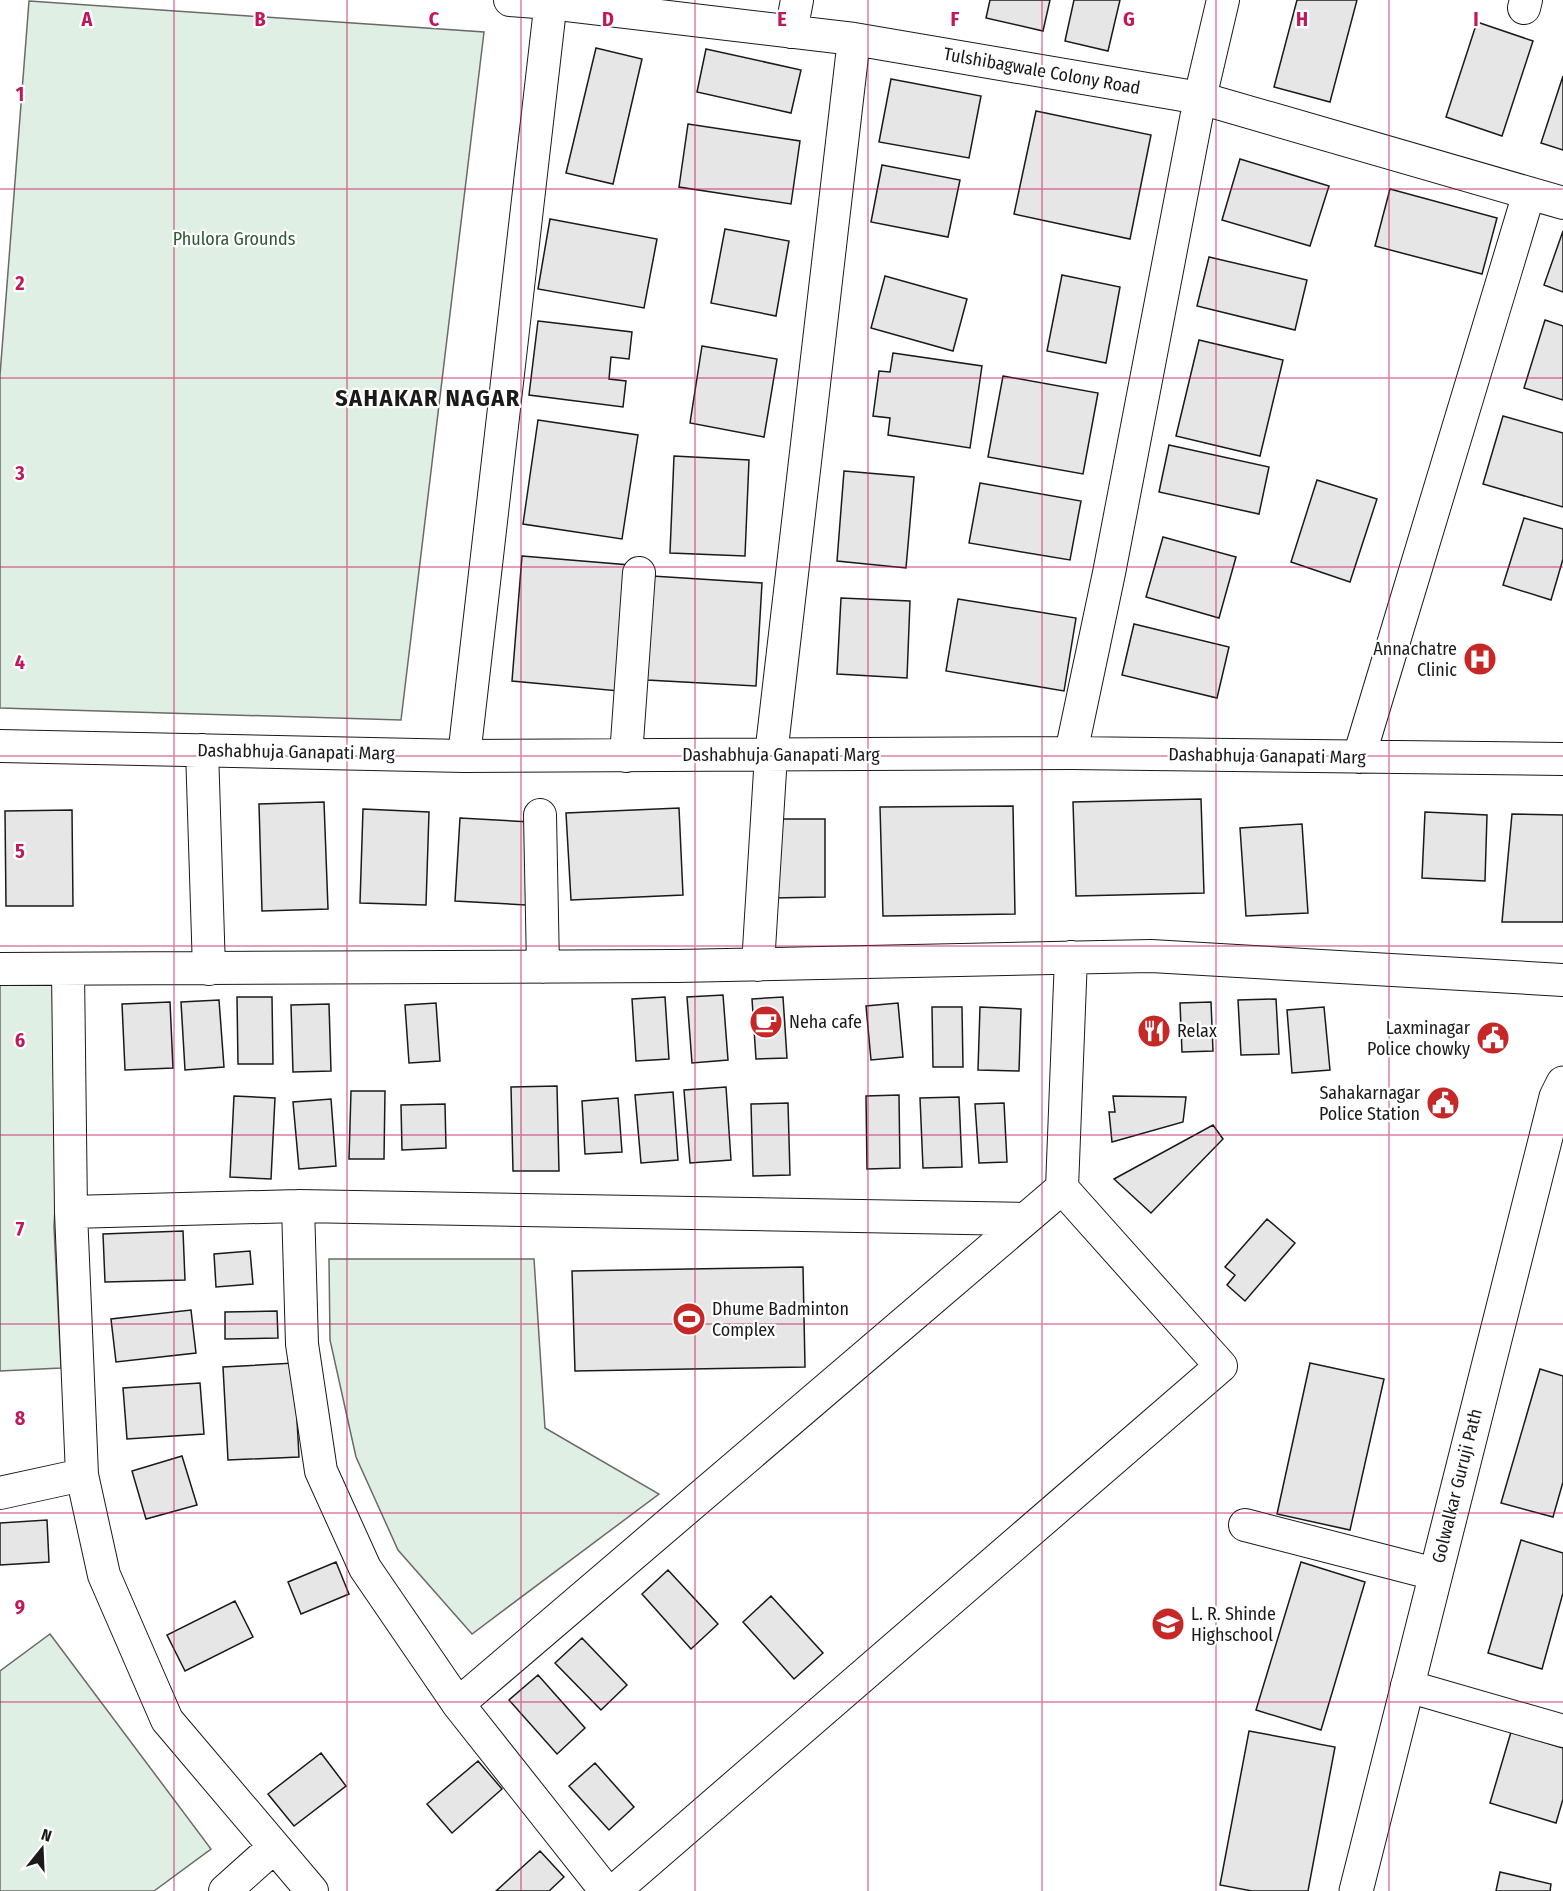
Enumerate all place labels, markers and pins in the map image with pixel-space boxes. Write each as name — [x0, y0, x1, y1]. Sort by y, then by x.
place label: Annachatre Clinic — [1373, 638, 1457, 681]
hospital icon: Annachatre Clinic — [1462, 641, 1498, 677]
cafe icon: Neha cafe — [748, 1004, 784, 1040]
place label: Neha cafe — [789, 1011, 862, 1033]
restaurant icon: Relax — [1136, 1013, 1172, 1049]
place label: Laxminagar Police chowky — [1367, 1017, 1471, 1060]
place label: Relax — [1177, 1020, 1217, 1042]
public building icon: Laxminagar Police chowky — [1475, 1020, 1511, 1056]
place label: Sahakarnagar Police Station — [1319, 1082, 1421, 1125]
public building icon: Sahakarnagar Police Station — [1425, 1085, 1461, 1121]
place label: Dhume Badminton Complex — [712, 1298, 849, 1341]
sports icon: Dhume Badminton Complex — [671, 1301, 707, 1337]
place label: L. R. Shinde Highschool — [1191, 1603, 1276, 1646]
school or university icon: L. R. Shinde Highschool — [1150, 1606, 1186, 1642]

